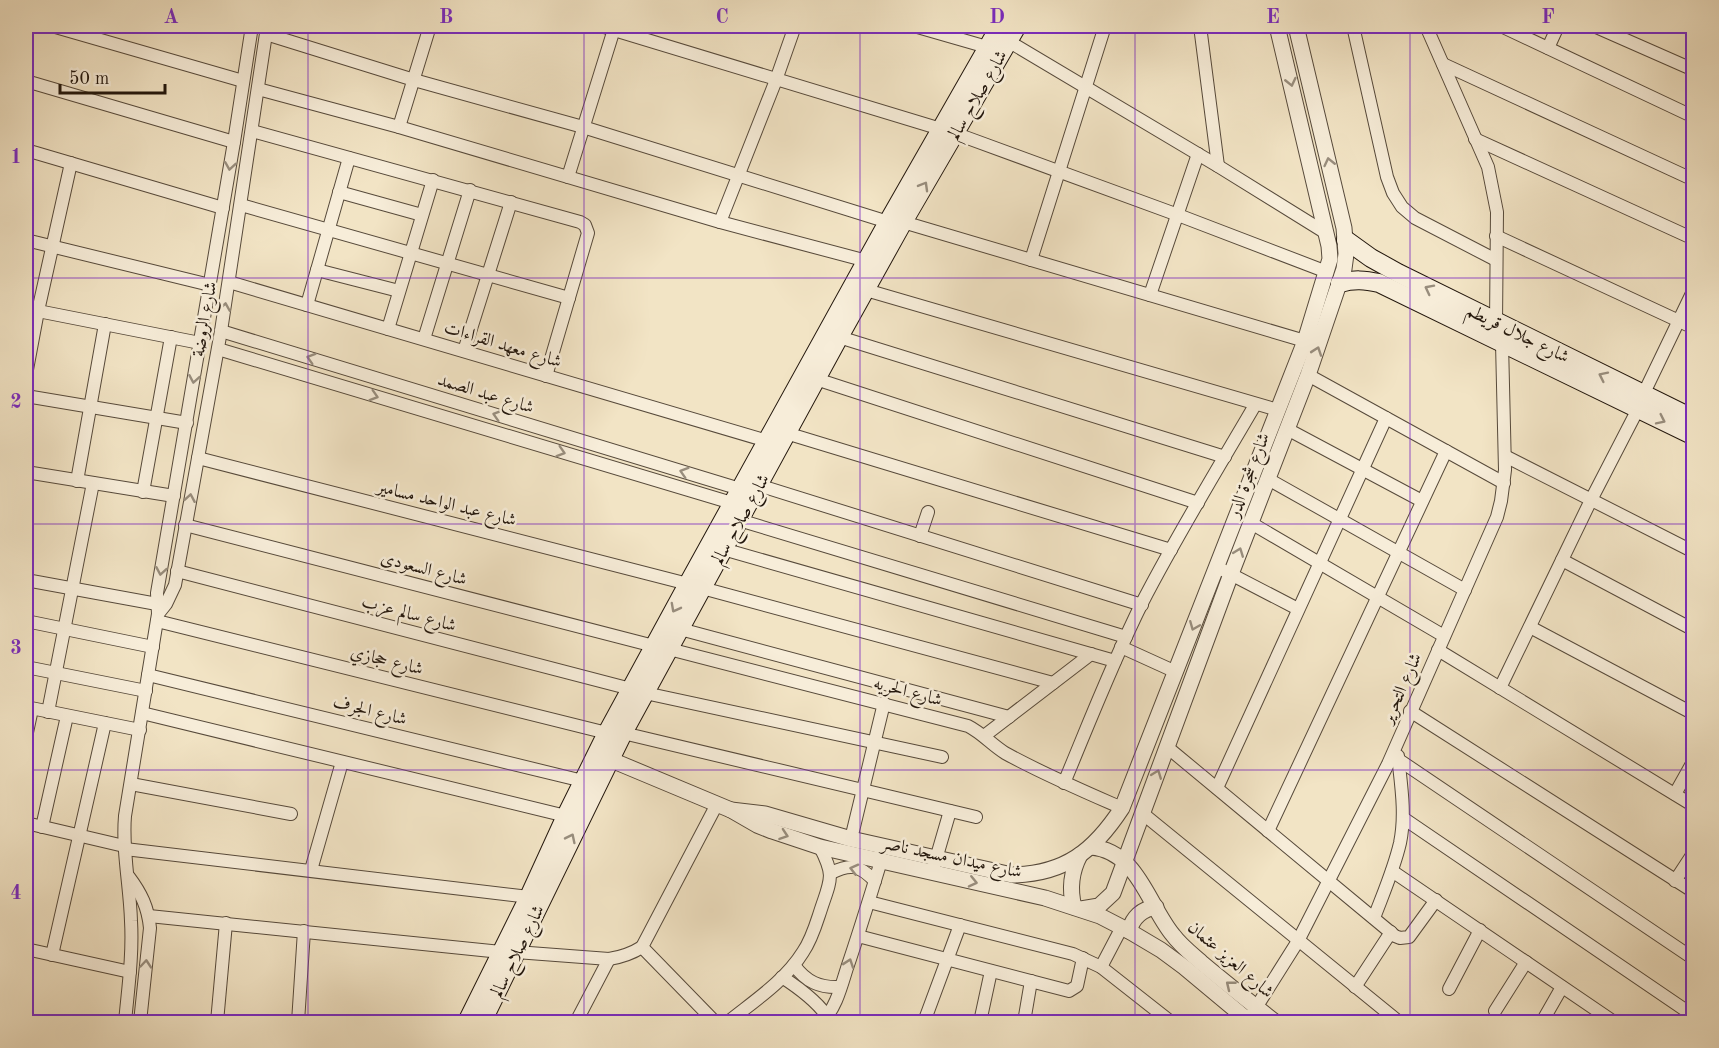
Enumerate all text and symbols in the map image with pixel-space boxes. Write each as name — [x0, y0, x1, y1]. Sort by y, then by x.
text: A — [163, 8, 179, 28]
text: B — [439, 8, 453, 28]
text: C — [715, 8, 729, 28]
text: D — [989, 8, 1005, 28]
text: E — [1266, 8, 1280, 28]
text: F — [1541, 8, 1555, 28]
street label: شارع صلاح سالم — [945, 47, 1016, 147]
scale bar — [60, 57, 165, 95]
text: 50 m — [69, 70, 109, 88]
one-way arrow — [1283, 77, 1296, 87]
text: 1 — [10, 148, 22, 168]
one-way arrow — [1323, 158, 1336, 168]
one-way arrow — [224, 162, 236, 171]
one-way arrow — [917, 182, 928, 192]
street label: شارع الروضة — [190, 280, 225, 359]
one-way arrow — [1424, 284, 1435, 296]
street label: شارع جلال قريطم — [1460, 301, 1572, 373]
one-way arrow — [218, 302, 231, 312]
street label: شارع معهد القراءات — [440, 319, 564, 376]
one-way arrow — [1309, 346, 1322, 357]
one-way arrow — [306, 353, 317, 365]
street label: شارع عبد الصمد — [434, 371, 536, 422]
one-way arrow — [1599, 371, 1610, 383]
one-way arrow — [188, 374, 201, 384]
one-way arrow — [368, 389, 379, 401]
text: 2 — [10, 393, 22, 413]
one-way arrow — [492, 410, 503, 422]
one-way arrow — [1654, 412, 1665, 424]
street label: شارع شجرة الدر — [1224, 430, 1278, 524]
one-way arrow — [555, 445, 566, 457]
one-way arrow — [679, 467, 690, 479]
street label: شارع صلاح سالم — [709, 471, 778, 571]
street label: شارع عبد الواحد مسامير — [372, 478, 518, 535]
one-way arrow — [183, 494, 196, 504]
one-way arrow — [1232, 547, 1244, 558]
street label: شارع السعودى — [378, 549, 469, 594]
one-way arrow — [155, 566, 168, 576]
street label: شارع سالم عزب — [358, 593, 458, 641]
one-way arrow — [671, 602, 682, 613]
one-way arrow — [1189, 620, 1201, 631]
text: 3 — [10, 639, 22, 659]
street label: شارع حجازي — [347, 643, 425, 684]
street label: شارع التحرير — [1378, 651, 1430, 730]
street label: شارع الحريه — [870, 674, 944, 715]
street label: شارع الجرف — [330, 693, 409, 734]
one-way arrow — [1150, 770, 1162, 781]
one-way arrow — [778, 828, 789, 841]
one-way arrow — [564, 833, 576, 844]
street label: شارع ميدان مسجد ناصر — [877, 834, 1024, 887]
one-way arrow — [849, 863, 859, 876]
one-way arrow — [968, 874, 978, 887]
text: 4 — [10, 884, 22, 904]
street label: شارع صلاح سالم — [488, 902, 553, 1003]
street label: شارع العزيز عثمان — [1181, 918, 1277, 1005]
one-way arrow — [841, 958, 854, 969]
one-way arrow — [139, 960, 152, 969]
one-way arrow — [1226, 982, 1237, 993]

